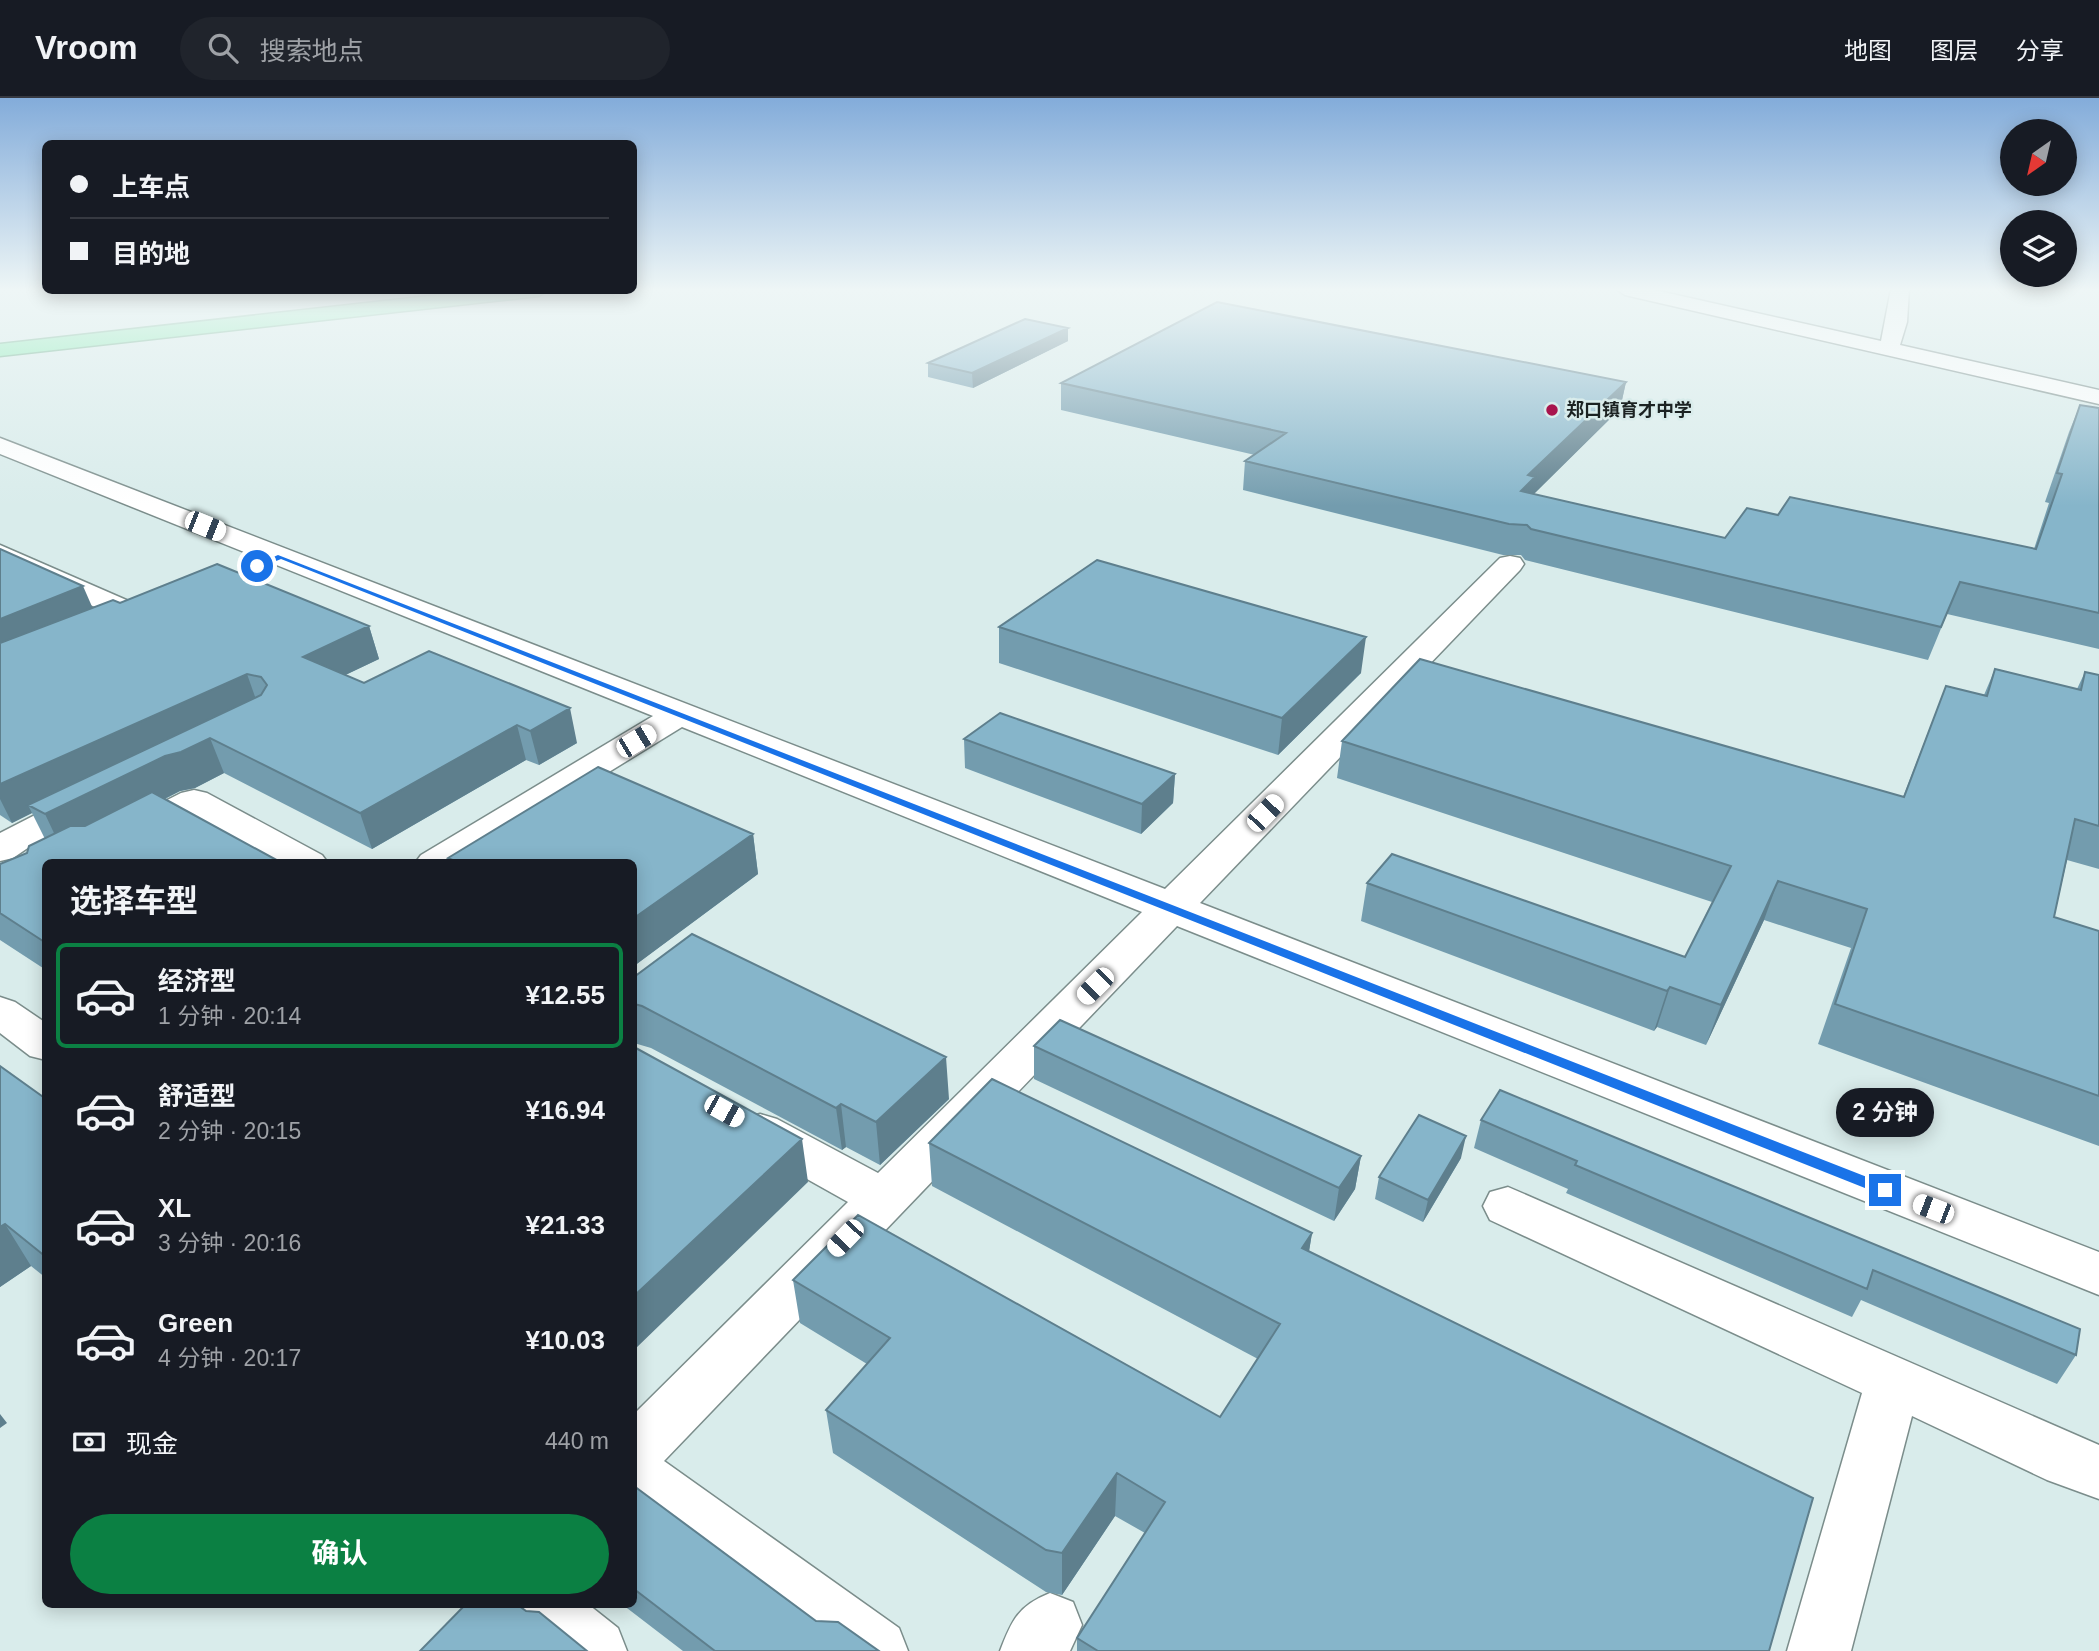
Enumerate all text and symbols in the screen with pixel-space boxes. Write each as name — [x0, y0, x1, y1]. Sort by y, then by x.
search box — [180, 17, 670, 80]
text: Vroom — [35, 29, 138, 66]
icon: search — [204, 29, 242, 67]
text: 搜索地点 — [260, 36, 364, 66]
text: 地图 — [1844, 37, 1892, 64]
text: 图层 — [1930, 37, 1978, 64]
text: 分享 — [2016, 37, 2064, 64]
north arrow — [2000, 119, 2077, 196]
map controls — [2000, 119, 2077, 287]
text: 上车点 — [112, 172, 190, 202]
button: layers — [2000, 210, 2077, 287]
text: 目的地 — [112, 239, 190, 269]
place label: 郑口镇育才中学 — [1566, 400, 1692, 420]
marker: 郑口镇育才中学 — [1544, 402, 1560, 418]
car — [182, 508, 229, 544]
route start — [241, 550, 273, 582]
car — [613, 721, 660, 761]
car — [1243, 791, 1288, 835]
text: 选择车型 — [70, 883, 198, 919]
icon: car — [74, 964, 137, 1027]
car — [1073, 964, 1118, 1008]
text: 经济型 — [158, 966, 236, 996]
text: ¥12.55 — [525, 980, 605, 1010]
text: 1 分钟 · 20:14 — [158, 1003, 301, 1029]
icon: car — [74, 1079, 137, 1142]
text: 舒适型 — [158, 1081, 236, 1111]
callout: 2 分钟 — [1836, 1088, 1934, 1138]
car — [701, 1092, 748, 1130]
text: ¥16.94 — [525, 1095, 605, 1125]
text: 2 分钟 — [1852, 1099, 1918, 1125]
text: 2 分钟 · 20:15 — [158, 1118, 301, 1144]
route end — [1869, 1174, 1901, 1206]
car — [1910, 1192, 1957, 1226]
text: XL — [158, 1193, 191, 1223]
icon: car — [74, 1194, 137, 1257]
text: ¥21.33 — [525, 1210, 605, 1240]
car — [823, 1216, 868, 1260]
text: 3 分钟 · 20:16 — [158, 1230, 301, 1256]
text: Green — [158, 1308, 233, 1338]
icon: car — [74, 1309, 137, 1372]
text: ¥10.03 — [525, 1325, 605, 1355]
text: 4 分钟 · 20:17 — [158, 1345, 301, 1371]
icon: cash — [70, 1423, 108, 1461]
text: 440 m — [545, 1428, 609, 1454]
text: 现金 — [126, 1429, 178, 1459]
button: 确认 — [70, 1514, 609, 1594]

